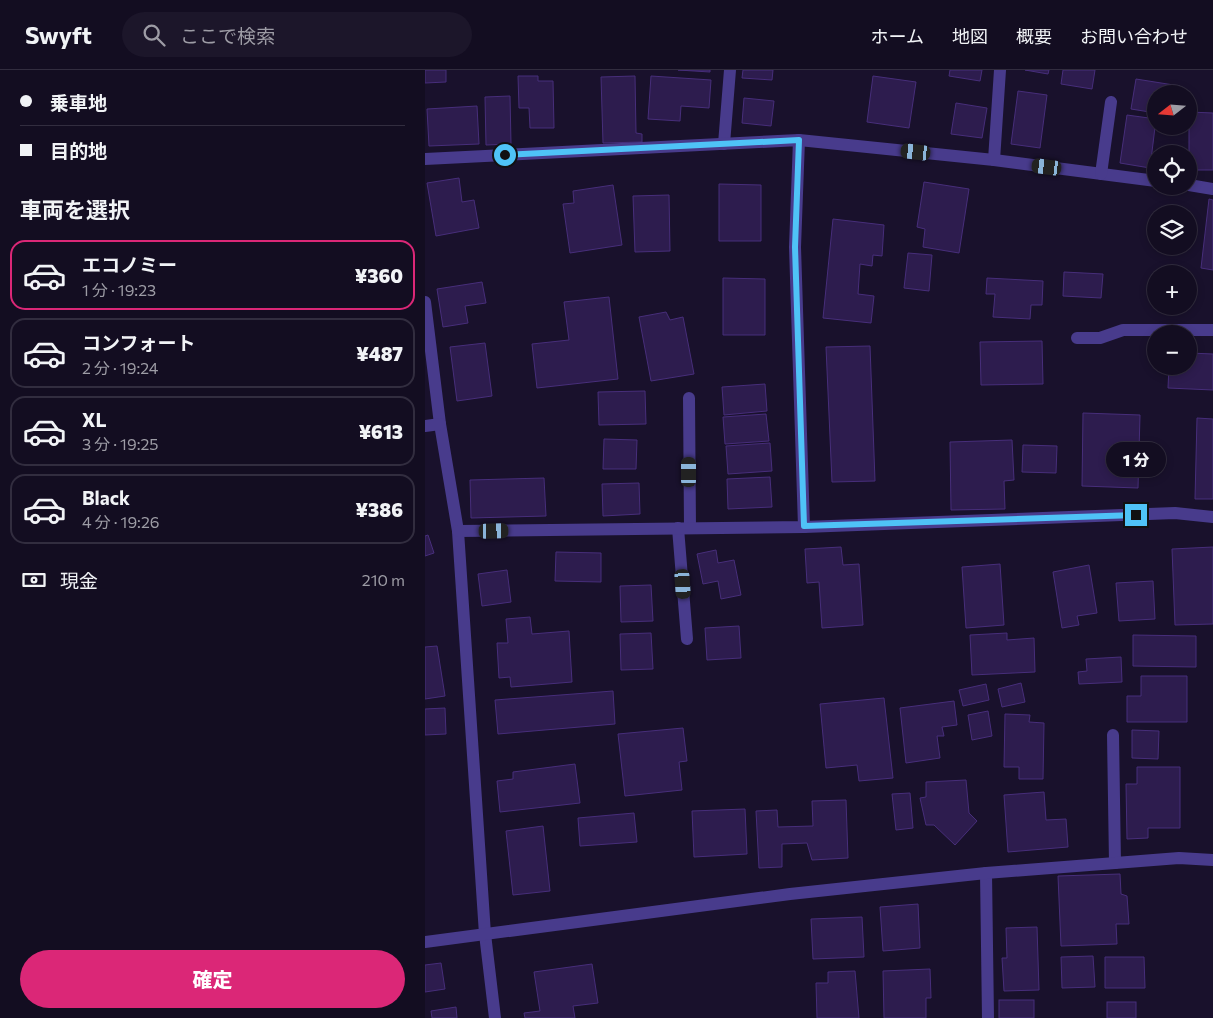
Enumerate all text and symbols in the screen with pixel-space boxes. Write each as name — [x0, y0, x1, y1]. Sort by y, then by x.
search box — [122, 12, 472, 57]
text: Swyft — [25, 20, 92, 49]
icon: search — [140, 21, 168, 49]
text: ここで検索 — [180, 24, 275, 47]
text: ホーム — [871, 25, 924, 47]
text: 地図 — [952, 25, 988, 47]
text: 概要 — [1016, 25, 1052, 47]
text: お問い合わせ — [1080, 25, 1188, 47]
north arrow — [1147, 85, 1197, 135]
map controls — [1147, 85, 1197, 375]
text: 乗車地 — [50, 91, 107, 114]
text: 目的地 — [50, 139, 107, 162]
car — [900, 143, 931, 161]
route start — [494, 144, 516, 166]
button: locate — [1147, 145, 1197, 195]
car — [1031, 158, 1062, 176]
text: 車両を選択 — [20, 196, 130, 223]
button: layers — [1147, 205, 1197, 255]
icon: car — [22, 253, 67, 298]
text: エコノミー — [82, 253, 177, 276]
text: ¥360 — [355, 264, 403, 287]
button: + — [1147, 265, 1197, 315]
text: 1 分 · 19:23 — [82, 280, 156, 299]
button: − — [1147, 325, 1197, 375]
icon: car — [22, 331, 67, 376]
text: コンフォート — [82, 331, 195, 354]
text: ¥487 — [356, 342, 403, 365]
text: 2 分 · 19:24 — [82, 358, 158, 377]
text: XL — [82, 408, 107, 431]
icon: car — [22, 409, 67, 454]
text: ¥613 — [359, 420, 403, 443]
text: 3 分 · 19:25 — [82, 434, 159, 453]
callout: 1 分 — [1106, 442, 1166, 478]
text: 1 分 — [1123, 450, 1149, 469]
car — [681, 457, 696, 487]
text: Black — [82, 486, 130, 509]
icon: car — [22, 487, 67, 532]
text: ¥386 — [356, 498, 403, 521]
route end — [1125, 504, 1147, 526]
text: 4 分 · 19:26 — [82, 512, 159, 531]
car — [478, 523, 509, 539]
icon: cash — [20, 566, 48, 594]
text: 現金 — [60, 569, 98, 592]
car — [674, 569, 691, 599]
text: 210 m — [362, 570, 405, 589]
button: 確定 — [20, 950, 405, 1008]

